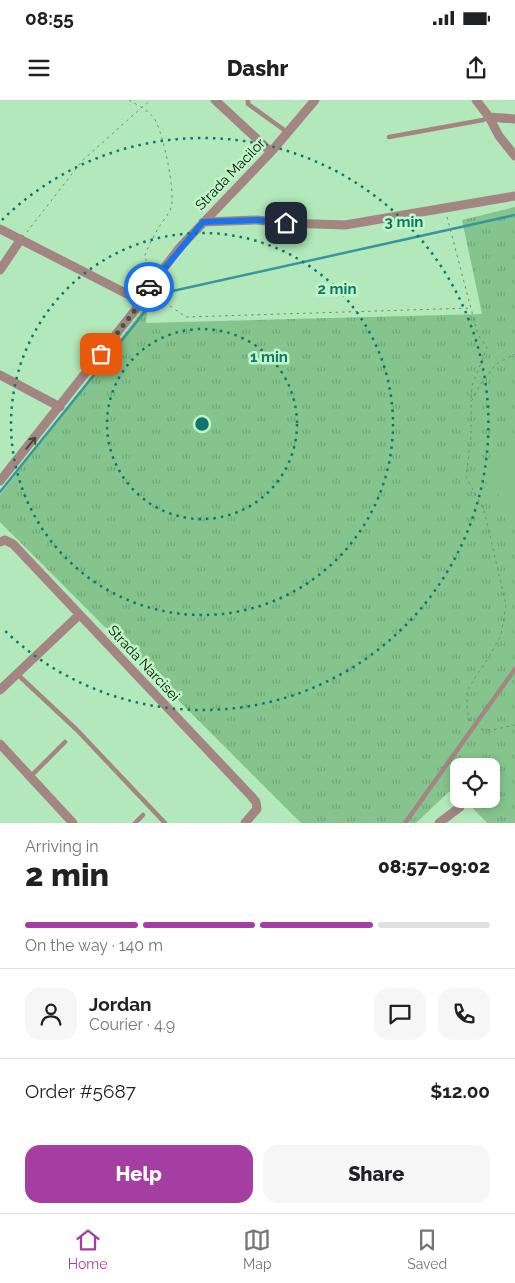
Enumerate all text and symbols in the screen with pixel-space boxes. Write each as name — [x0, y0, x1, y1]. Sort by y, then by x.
text: 08:55 — [25, 7, 74, 29]
icon: menu — [25, 54, 53, 82]
icon: share — [462, 54, 490, 82]
text: Dashr — [227, 55, 288, 81]
street label: Strada Macilor — [192, 135, 268, 213]
pin — [265, 202, 307, 244]
icon: home — [272, 209, 300, 237]
text: 3 min — [385, 213, 423, 231]
courier — [124, 262, 174, 312]
icon: car — [135, 273, 163, 301]
text: 2 min — [318, 280, 356, 298]
pin — [80, 333, 122, 375]
icon: bag — [87, 340, 115, 368]
text: 1 min — [250, 348, 288, 366]
centre of rings — [193, 415, 211, 433]
one-way arrow — [25, 437, 36, 450]
street label: Strada Narcisei — [105, 622, 183, 704]
map controls — [450, 758, 500, 808]
button: locate — [450, 758, 500, 808]
text: Arriving in — [25, 837, 99, 856]
text: 08:57–09:02 — [378, 855, 490, 877]
text: 2 min — [25, 856, 109, 893]
text: On the way · 140 m — [25, 936, 163, 955]
button: person — [25, 988, 77, 1040]
button: chat — [374, 988, 426, 1040]
button: phone — [438, 988, 490, 1040]
text: Jordan — [89, 993, 152, 1015]
text: Courier · 4.9 — [89, 1015, 175, 1034]
text: Order #5687 — [25, 1080, 136, 1102]
text: $12.00 — [430, 1080, 490, 1102]
button: Help — [25, 1145, 253, 1203]
button: Share — [263, 1145, 490, 1203]
tab: Home — [68, 1226, 107, 1272]
tab: Map — [243, 1226, 272, 1272]
tab: Saved — [407, 1226, 447, 1272]

